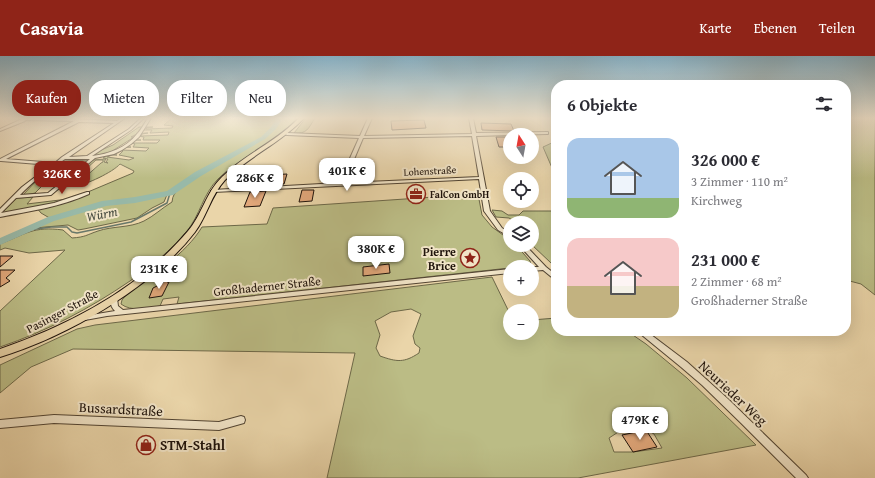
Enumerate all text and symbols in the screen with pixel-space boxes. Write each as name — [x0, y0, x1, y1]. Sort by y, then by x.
text: Casavia — [20, 14, 83, 42]
text: Karte — [699, 18, 732, 38]
text: Ebenen — [754, 18, 797, 38]
text: Teilen — [819, 18, 855, 38]
chip: Kaufen — [12, 80, 81, 116]
chip: Mieten — [89, 80, 159, 116]
chip: Filter — [167, 80, 227, 116]
chip: Neu — [235, 80, 286, 116]
text: 6 Objekte — [567, 92, 637, 117]
icon: filters — [813, 93, 835, 115]
north arrow — [503, 128, 539, 164]
map controls — [503, 128, 539, 340]
text: 326 000 € — [691, 147, 760, 172]
icon: home — [599, 154, 647, 202]
pin: 401K € — [314, 158, 380, 192]
pin: 326K € — [29, 161, 95, 195]
text: 401K € — [328, 161, 366, 180]
street label: Lohenstraße — [403, 162, 457, 180]
text: 326K € — [43, 164, 81, 183]
pin: 286K € — [222, 165, 288, 199]
text: 286K € — [236, 168, 274, 187]
button: locate — [503, 172, 539, 208]
text: 3 Zimmer · 110 m² — [691, 172, 788, 191]
office icon: FalCon GmbH — [405, 183, 427, 205]
place label: FalCon GmbH — [430, 187, 489, 202]
text: Kirchweg — [691, 191, 742, 210]
water label: Würm — [85, 202, 119, 226]
button: layers — [503, 216, 539, 252]
pin: 380K € — [343, 236, 409, 270]
text: 380K € — [357, 239, 395, 258]
place label: Pierre Brice — [423, 243, 456, 274]
place icon: Pierre Brice — [459, 247, 481, 269]
text: 231 000 € — [691, 247, 760, 272]
icon: home — [599, 254, 647, 302]
pin: 231K € — [126, 256, 192, 290]
text: 231K € — [140, 259, 178, 278]
button: + — [503, 260, 539, 296]
street label: Großhaderner Straße — [213, 272, 322, 300]
text: 2 Zimmer · 68 m² — [691, 272, 782, 291]
street label: Pasinger Straße — [23, 285, 101, 337]
text: Großhaderner Straße — [691, 291, 808, 310]
button: − — [503, 304, 539, 340]
street label: Neurieder Weg — [694, 356, 772, 430]
street label: Bussardstraße — [79, 397, 164, 421]
pin: 479K € — [607, 407, 673, 441]
text: 479K € — [621, 410, 659, 429]
shop icon: STM-Stahl — [135, 434, 157, 456]
place label: STM-Stahl — [160, 435, 226, 455]

